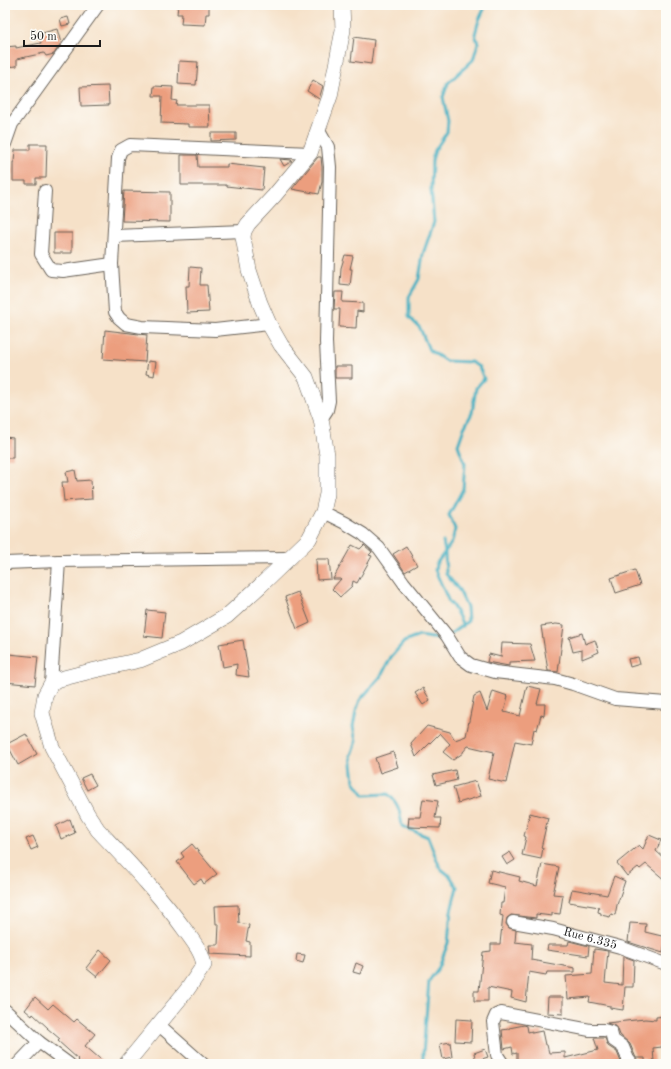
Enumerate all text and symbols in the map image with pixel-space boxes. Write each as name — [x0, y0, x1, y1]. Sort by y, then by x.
scale bar — [24, 22, 100, 48]
text: 50 m — [30, 30, 57, 43]
street label: Rue 6.335 — [562, 926, 619, 952]

